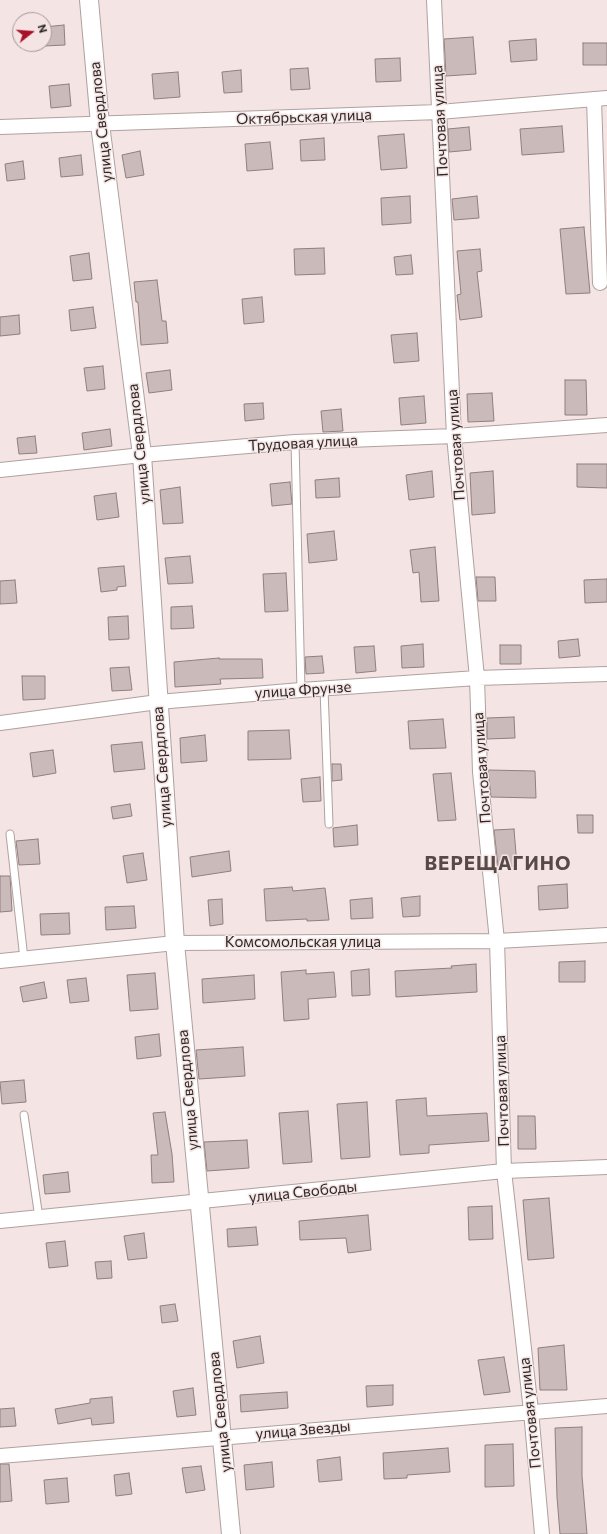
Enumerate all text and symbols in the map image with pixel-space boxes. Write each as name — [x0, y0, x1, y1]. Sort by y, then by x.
north arrow — [12, 12, 52, 52]
text: N — [36, 23, 50, 34]
street label: улица Свердлова — [86, 61, 116, 183]
street label: Почтовая улица — [428, 65, 452, 177]
street label: Октябрьская улица — [236, 106, 372, 128]
street label: улица Свердлова — [124, 383, 154, 505]
street label: Почтовая улица — [443, 389, 469, 501]
street label: Трудовая улица — [248, 431, 358, 455]
street label: улица Фрунзе — [254, 678, 352, 702]
street label: улица Свердлова — [149, 706, 175, 828]
street label: Почтовая улица — [469, 712, 495, 824]
district label: ВЕРЕЩАГИНО — [424, 853, 572, 875]
street label: Комсомольская улица — [225, 933, 381, 951]
street label: улица Свердлова — [174, 1029, 202, 1151]
street label: Почтовая улица — [491, 1035, 513, 1147]
street label: улица Свободы — [248, 1177, 358, 1207]
street label: улица Свердлова — [205, 1351, 235, 1473]
street label: Почтовая улица — [515, 1357, 545, 1469]
street label: улица Звезды — [255, 1417, 351, 1443]

